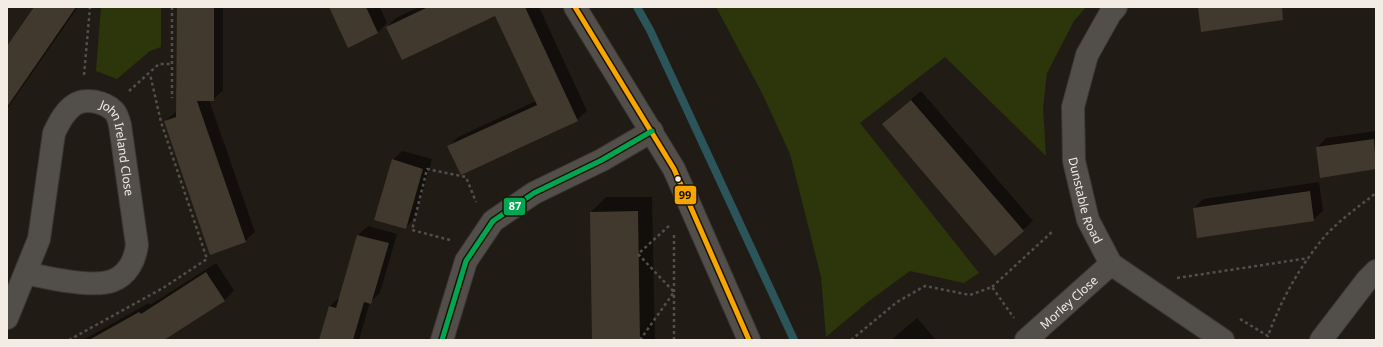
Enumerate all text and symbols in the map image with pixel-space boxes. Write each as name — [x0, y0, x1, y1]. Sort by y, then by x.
street label: John Ireland Close — [97, 95, 138, 197]
street label: Dunstable Road — [1065, 155, 1107, 246]
unlabelled marker — [673, 174, 683, 184]
line badge: 99 — [674, 185, 697, 205]
text: 99 — [679, 187, 691, 202]
line badge: 87 — [503, 197, 526, 216]
text: 87 — [509, 198, 521, 213]
street label: Morley Close — [1036, 271, 1101, 333]

